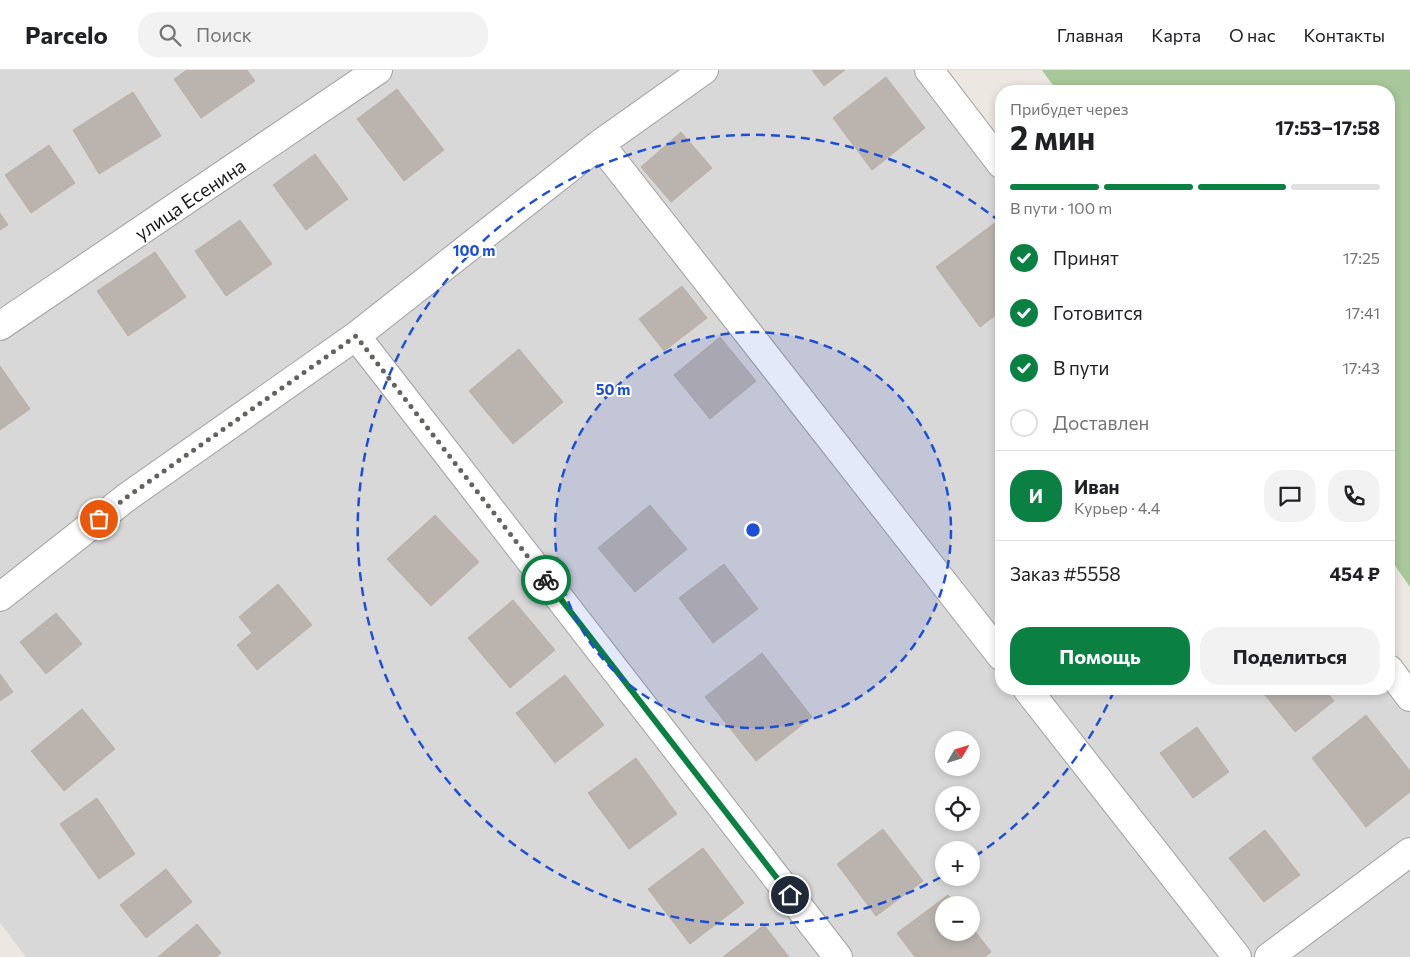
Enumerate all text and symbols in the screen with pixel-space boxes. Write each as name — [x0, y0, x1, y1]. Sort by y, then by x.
search box — [138, 12, 488, 57]
text: Parcelo — [25, 20, 108, 49]
icon: search — [156, 21, 184, 49]
text: Поиск — [196, 23, 252, 46]
text: Главная — [1057, 24, 1123, 46]
text: Карта — [1151, 24, 1201, 46]
text: О нас — [1229, 24, 1276, 46]
text: Контакты — [1304, 24, 1385, 46]
text: Прибудет через — [1010, 99, 1129, 118]
text: 17:53–17:58 — [1275, 116, 1380, 139]
text: 2 мин — [1010, 117, 1095, 157]
street label: улица Есенина — [130, 153, 250, 245]
text: В пути · 100 m — [1010, 198, 1112, 217]
text: 100 m — [453, 241, 495, 259]
icon: check — [1010, 244, 1038, 272]
text: Принят — [1053, 246, 1119, 269]
text: 17:25 — [1343, 248, 1380, 267]
icon: check — [1010, 299, 1038, 327]
text: Готовится — [1053, 301, 1143, 324]
text: 17:41 — [1345, 303, 1380, 322]
icon: check — [1010, 354, 1038, 382]
text: В пути — [1053, 356, 1109, 379]
text: 17:43 — [1342, 358, 1380, 377]
text: 50 m — [596, 380, 630, 398]
text: Доставлен — [1053, 411, 1149, 434]
button: chat — [1264, 470, 1316, 522]
button: phone — [1328, 470, 1380, 522]
text: Иван — [1074, 475, 1120, 498]
text: И — [1029, 484, 1043, 507]
pin — [78, 498, 120, 540]
text: Курьер · 4.4 — [1074, 498, 1160, 517]
icon: bag — [85, 505, 113, 533]
centre of rings — [744, 521, 762, 539]
courier — [521, 555, 571, 605]
text: Заказ #5558 — [1010, 562, 1121, 585]
text: 454 ₽ — [1329, 562, 1380, 585]
icon: bike — [532, 566, 560, 594]
button: Помощь — [1010, 627, 1190, 685]
button: Поделиться — [1200, 627, 1380, 685]
north arrow — [935, 731, 980, 776]
map controls — [935, 731, 980, 941]
button: locate — [935, 786, 980, 831]
button: + — [935, 841, 980, 886]
pin — [769, 874, 811, 916]
icon: home — [776, 881, 804, 909]
button: − — [935, 896, 980, 941]

